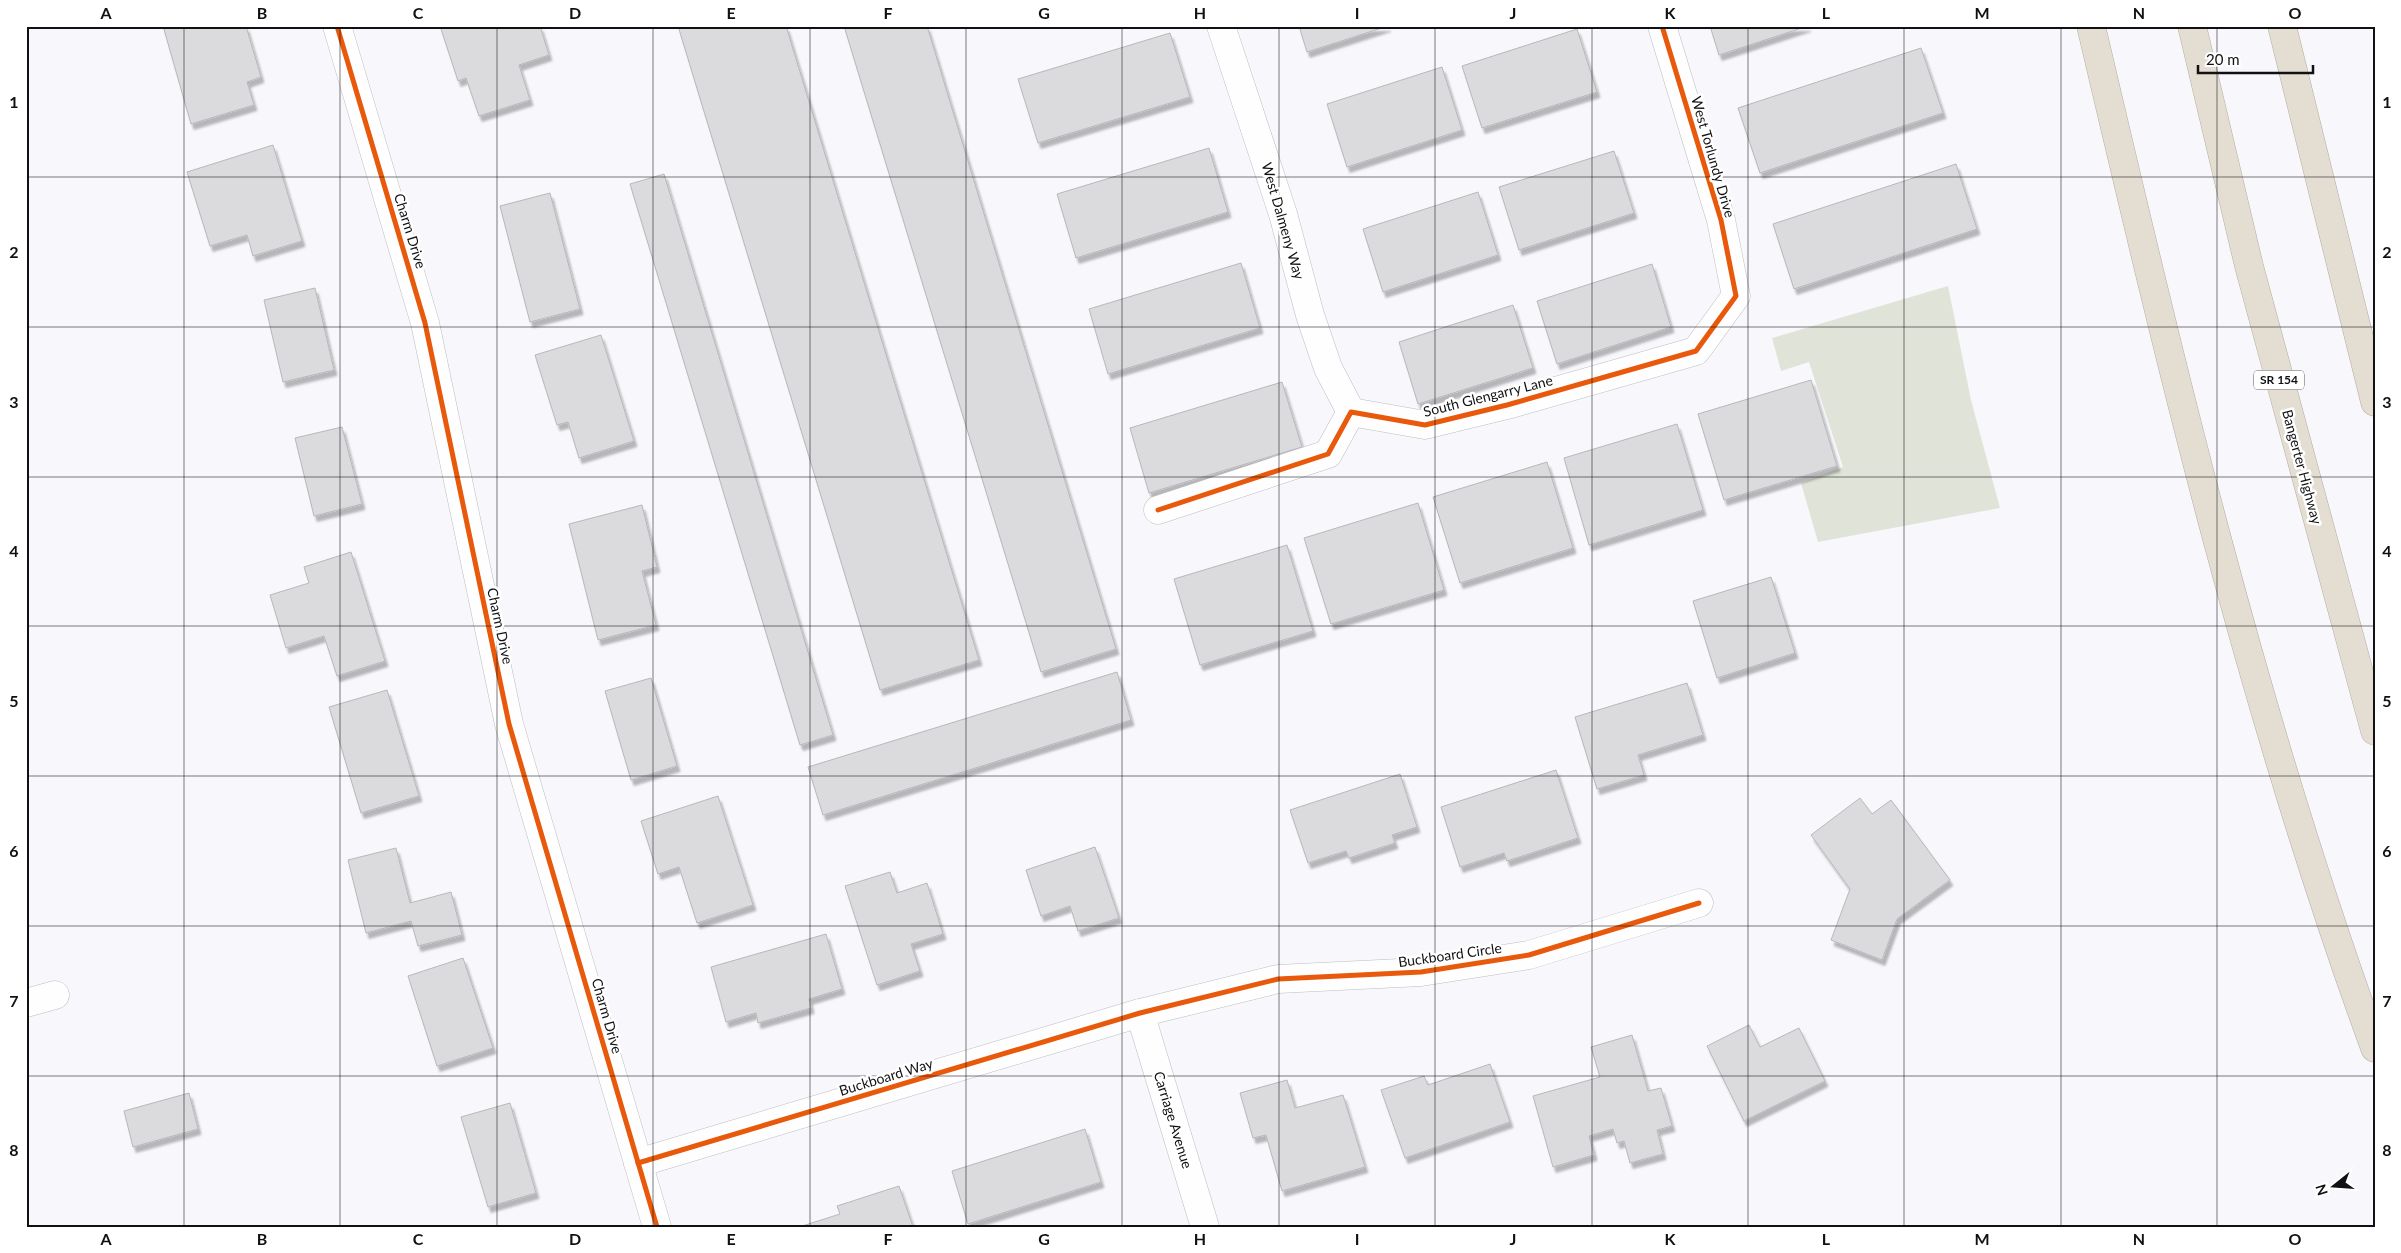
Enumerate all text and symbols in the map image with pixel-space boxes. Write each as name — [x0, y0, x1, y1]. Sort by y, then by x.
text: A — [99, 3, 112, 22]
text: B — [257, 3, 267, 22]
text: C — [413, 3, 424, 22]
text: D — [569, 3, 581, 22]
text: E — [726, 3, 736, 22]
text: F — [883, 3, 893, 22]
text: G — [1038, 3, 1050, 22]
text: H — [1194, 3, 1206, 22]
text: I — [1355, 3, 1359, 22]
text: J — [1510, 3, 1516, 22]
text: K — [1665, 3, 1677, 22]
text: L — [1822, 3, 1831, 22]
text: M — [1974, 3, 1990, 22]
text: N — [2133, 3, 2145, 22]
text: O — [2289, 3, 2302, 22]
scale bar — [2198, 42, 2314, 74]
text: 20 m — [2206, 50, 2240, 68]
text: 1 — [9, 92, 19, 111]
text: 1 — [2382, 92, 2392, 111]
street label: West Torlundy Drive — [1688, 94, 1739, 220]
street label: West Dalmeny Way — [1259, 160, 1309, 282]
street label: Charm Drive — [391, 191, 430, 270]
text: 2 — [9, 242, 19, 261]
text: 2 — [2382, 242, 2392, 261]
road number: SR 154 — [2254, 370, 2304, 390]
street label: South Glengarry Lane — [1421, 371, 1554, 420]
text: 3 — [9, 392, 19, 411]
text: 3 — [2382, 392, 2392, 411]
street label: Bangerter Highway — [2279, 408, 2326, 527]
text: 4 — [9, 541, 19, 560]
text: 4 — [2382, 541, 2392, 560]
street label: Charm Drive — [484, 586, 517, 666]
text: 5 — [9, 691, 19, 710]
text: 5 — [2382, 691, 2392, 710]
text: 6 — [9, 841, 19, 860]
text: 6 — [2382, 841, 2392, 860]
street label: Buckboard Circle — [1397, 939, 1503, 970]
street label: Charm Drive — [589, 976, 626, 1056]
text: 7 — [9, 991, 19, 1010]
text: 7 — [2382, 991, 2392, 1010]
street label: Buckboard Way — [837, 1054, 935, 1099]
street label: Carriage Avenue — [1151, 1069, 1196, 1171]
text: 8 — [9, 1140, 19, 1159]
text: 8 — [2382, 1140, 2392, 1159]
north arrow — [2308, 1160, 2358, 1210]
text: N — [2311, 1182, 2331, 1198]
text: A — [99, 1229, 112, 1248]
text: B — [257, 1229, 267, 1248]
text: C — [413, 1229, 424, 1248]
text: D — [569, 1229, 581, 1248]
text: E — [726, 1229, 736, 1248]
text: F — [883, 1229, 893, 1248]
text: G — [1038, 1229, 1050, 1248]
text: H — [1194, 1229, 1206, 1248]
text: I — [1355, 1229, 1359, 1248]
text: J — [1510, 1229, 1516, 1248]
text: K — [1665, 1229, 1677, 1248]
text: L — [1822, 1229, 1831, 1248]
text: M — [1974, 1229, 1990, 1248]
text: N — [2133, 1229, 2145, 1248]
text: O — [2289, 1229, 2302, 1248]

